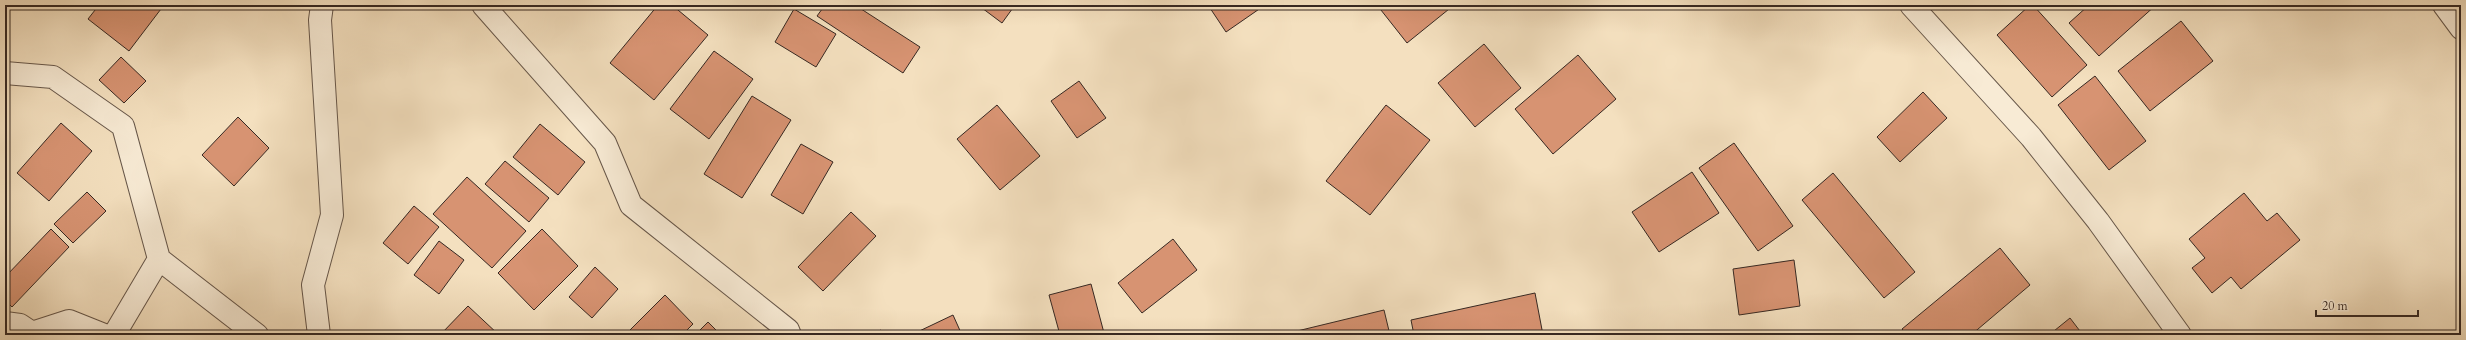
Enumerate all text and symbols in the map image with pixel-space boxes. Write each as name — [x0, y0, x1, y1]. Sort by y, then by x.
scale bar — [2316, 292, 2418, 318]
text: 20 m — [2322, 298, 2349, 314]

